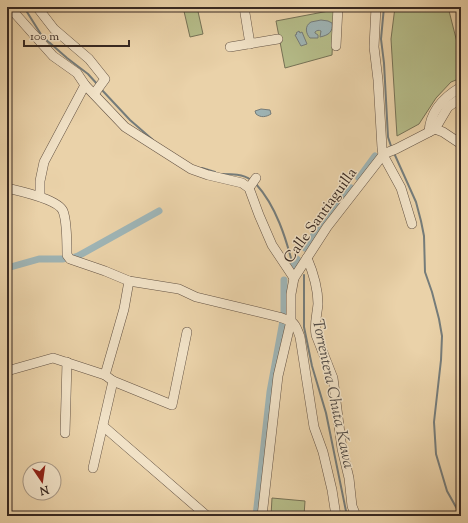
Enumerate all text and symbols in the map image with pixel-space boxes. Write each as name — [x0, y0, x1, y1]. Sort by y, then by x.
scale bar — [24, 22, 129, 48]
text: 100 m — [30, 28, 59, 46]
street label: Calle Santiaguilla — [279, 164, 363, 268]
water label: Torrentera Chuta Kawa — [305, 317, 359, 471]
north arrow — [22, 461, 62, 501]
text: N — [38, 481, 51, 499]

